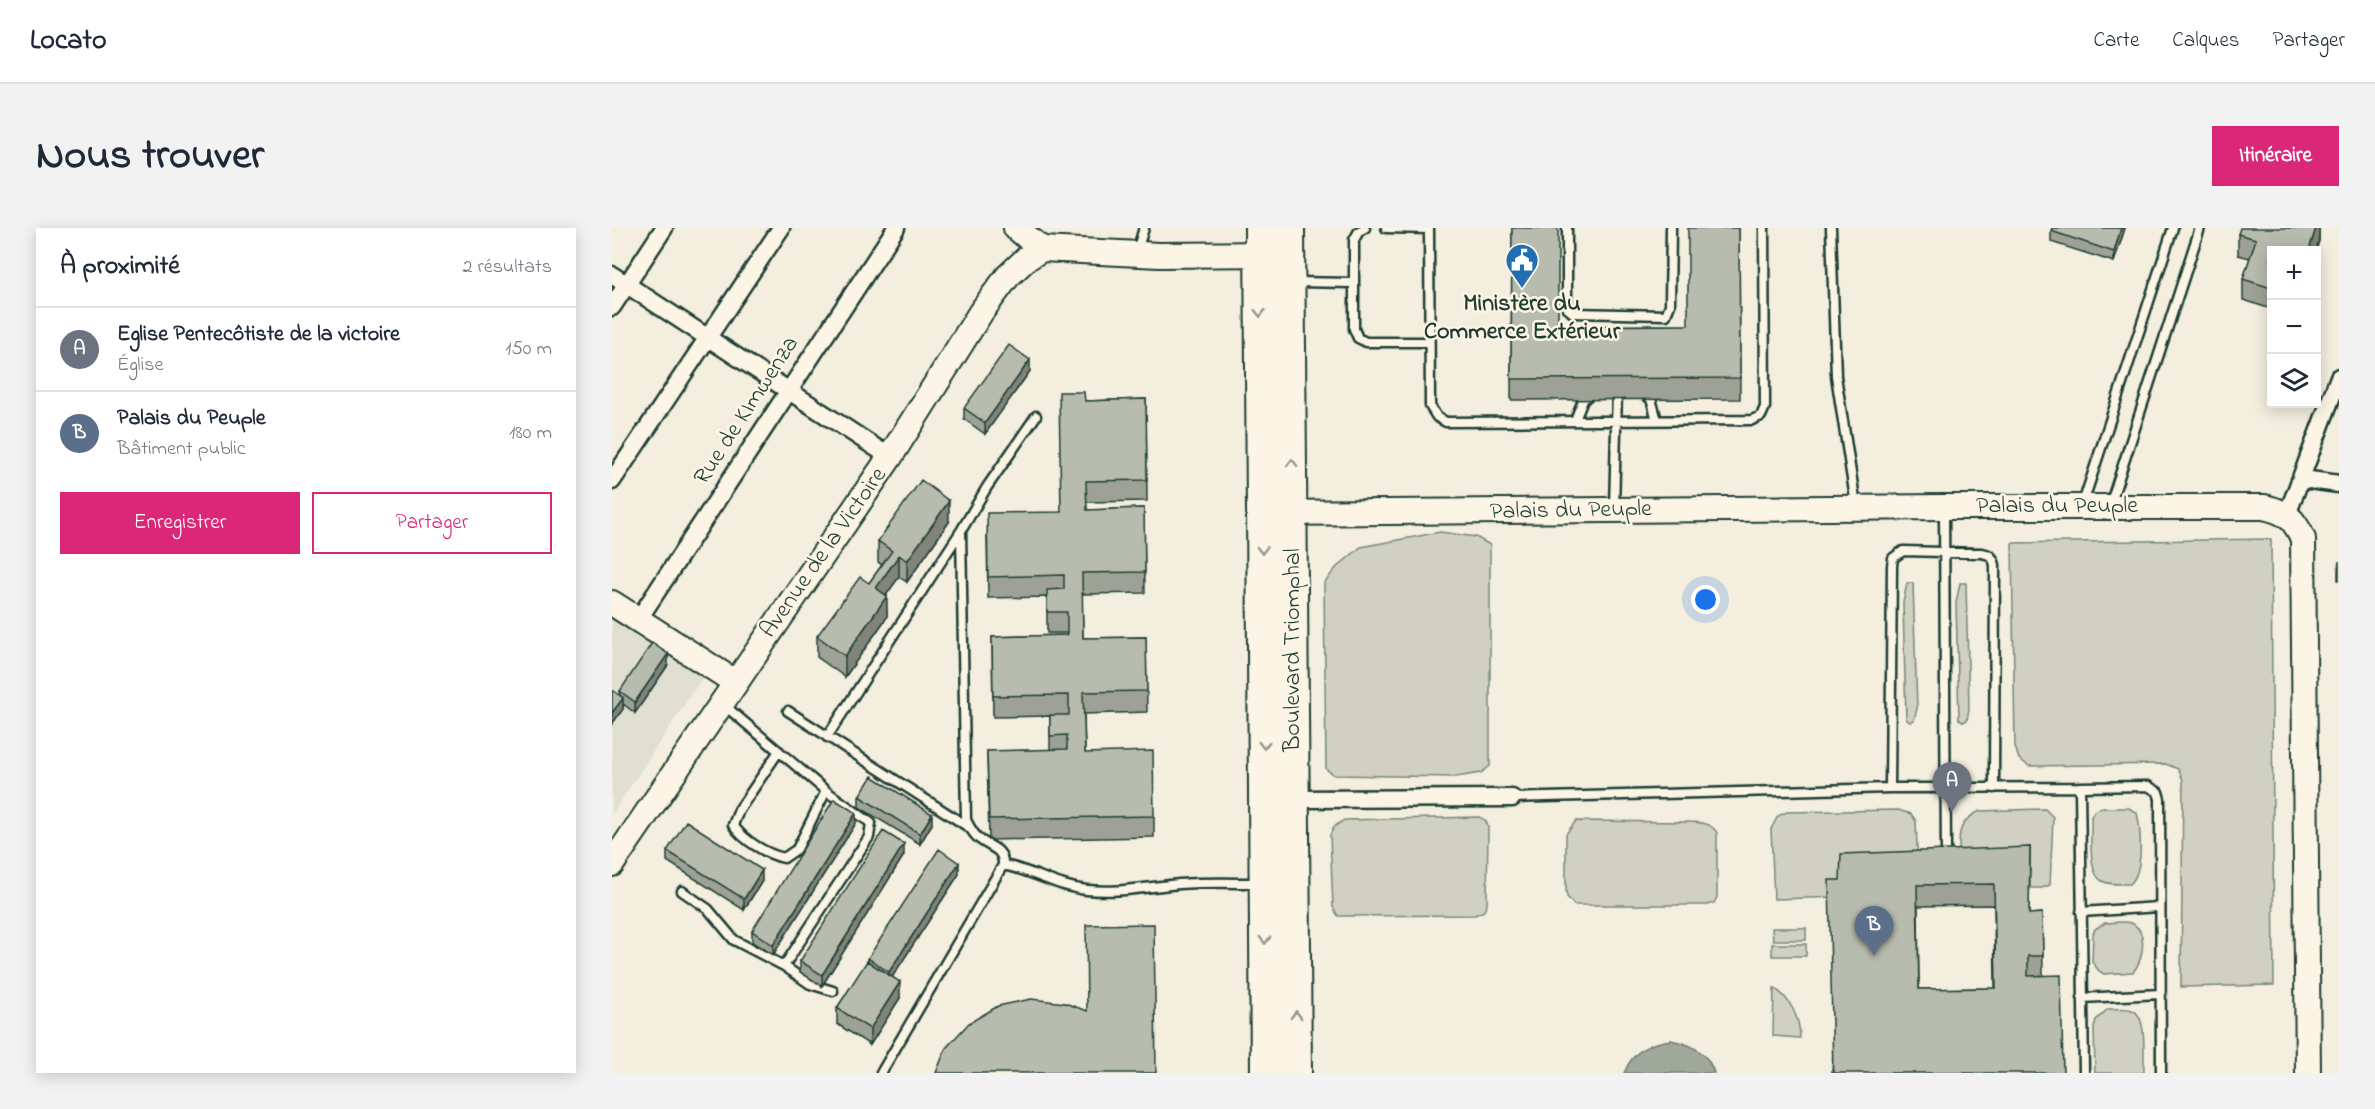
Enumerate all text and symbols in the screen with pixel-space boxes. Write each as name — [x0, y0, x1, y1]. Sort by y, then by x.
text: Locato — [30, 21, 106, 62]
text: Carte — [2093, 26, 2139, 56]
text: Calques — [2172, 26, 2239, 56]
text: Partager — [2272, 26, 2345, 56]
text: Nous trouver — [36, 126, 264, 187]
button: Itinéraire — [2212, 126, 2339, 186]
public building icon: Ministère du Commerce Extérieur — [1504, 242, 1540, 289]
map controls — [2267, 246, 2321, 408]
button: + — [2267, 246, 2321, 300]
text: À proximité — [60, 248, 180, 286]
text: 2 résultats — [463, 253, 552, 282]
place label: Ministère du Commerce Extérieur — [1424, 287, 1621, 350]
button: − — [2267, 300, 2321, 354]
one-way arrow — [1254, 308, 1266, 317]
text: Eglise Pentecôtiste de la victoire — [117, 319, 400, 351]
street label: Rue de KImwenza — [686, 330, 808, 492]
text: A — [73, 335, 86, 364]
text: 150 m — [505, 335, 552, 364]
text: Église — [117, 351, 163, 380]
button: layers — [2267, 354, 2321, 408]
text: Palais du Peuple — [117, 403, 266, 435]
text: B — [73, 419, 86, 448]
text: 180 m — [509, 419, 552, 448]
text: Bâtiment public — [117, 435, 246, 464]
one-way arrow — [1286, 458, 1298, 467]
street label: Avenue de la Victoire — [752, 460, 896, 646]
street label: Palais du Peuple — [1976, 489, 2138, 524]
button: Enregistrer — [60, 492, 300, 554]
button: Partager — [312, 492, 552, 554]
street label: Palais du Peuple — [1490, 492, 1653, 530]
one-way arrow — [1256, 545, 1268, 554]
street label: Boulevard Triomphal — [1276, 548, 1311, 753]
your location — [1691, 585, 1720, 614]
one-way arrow — [1258, 740, 1270, 749]
pin: A — [1932, 762, 1972, 812]
pin: B — [1854, 906, 1894, 956]
one-way arrow — [1259, 935, 1271, 944]
one-way arrow — [1289, 1010, 1302, 1019]

